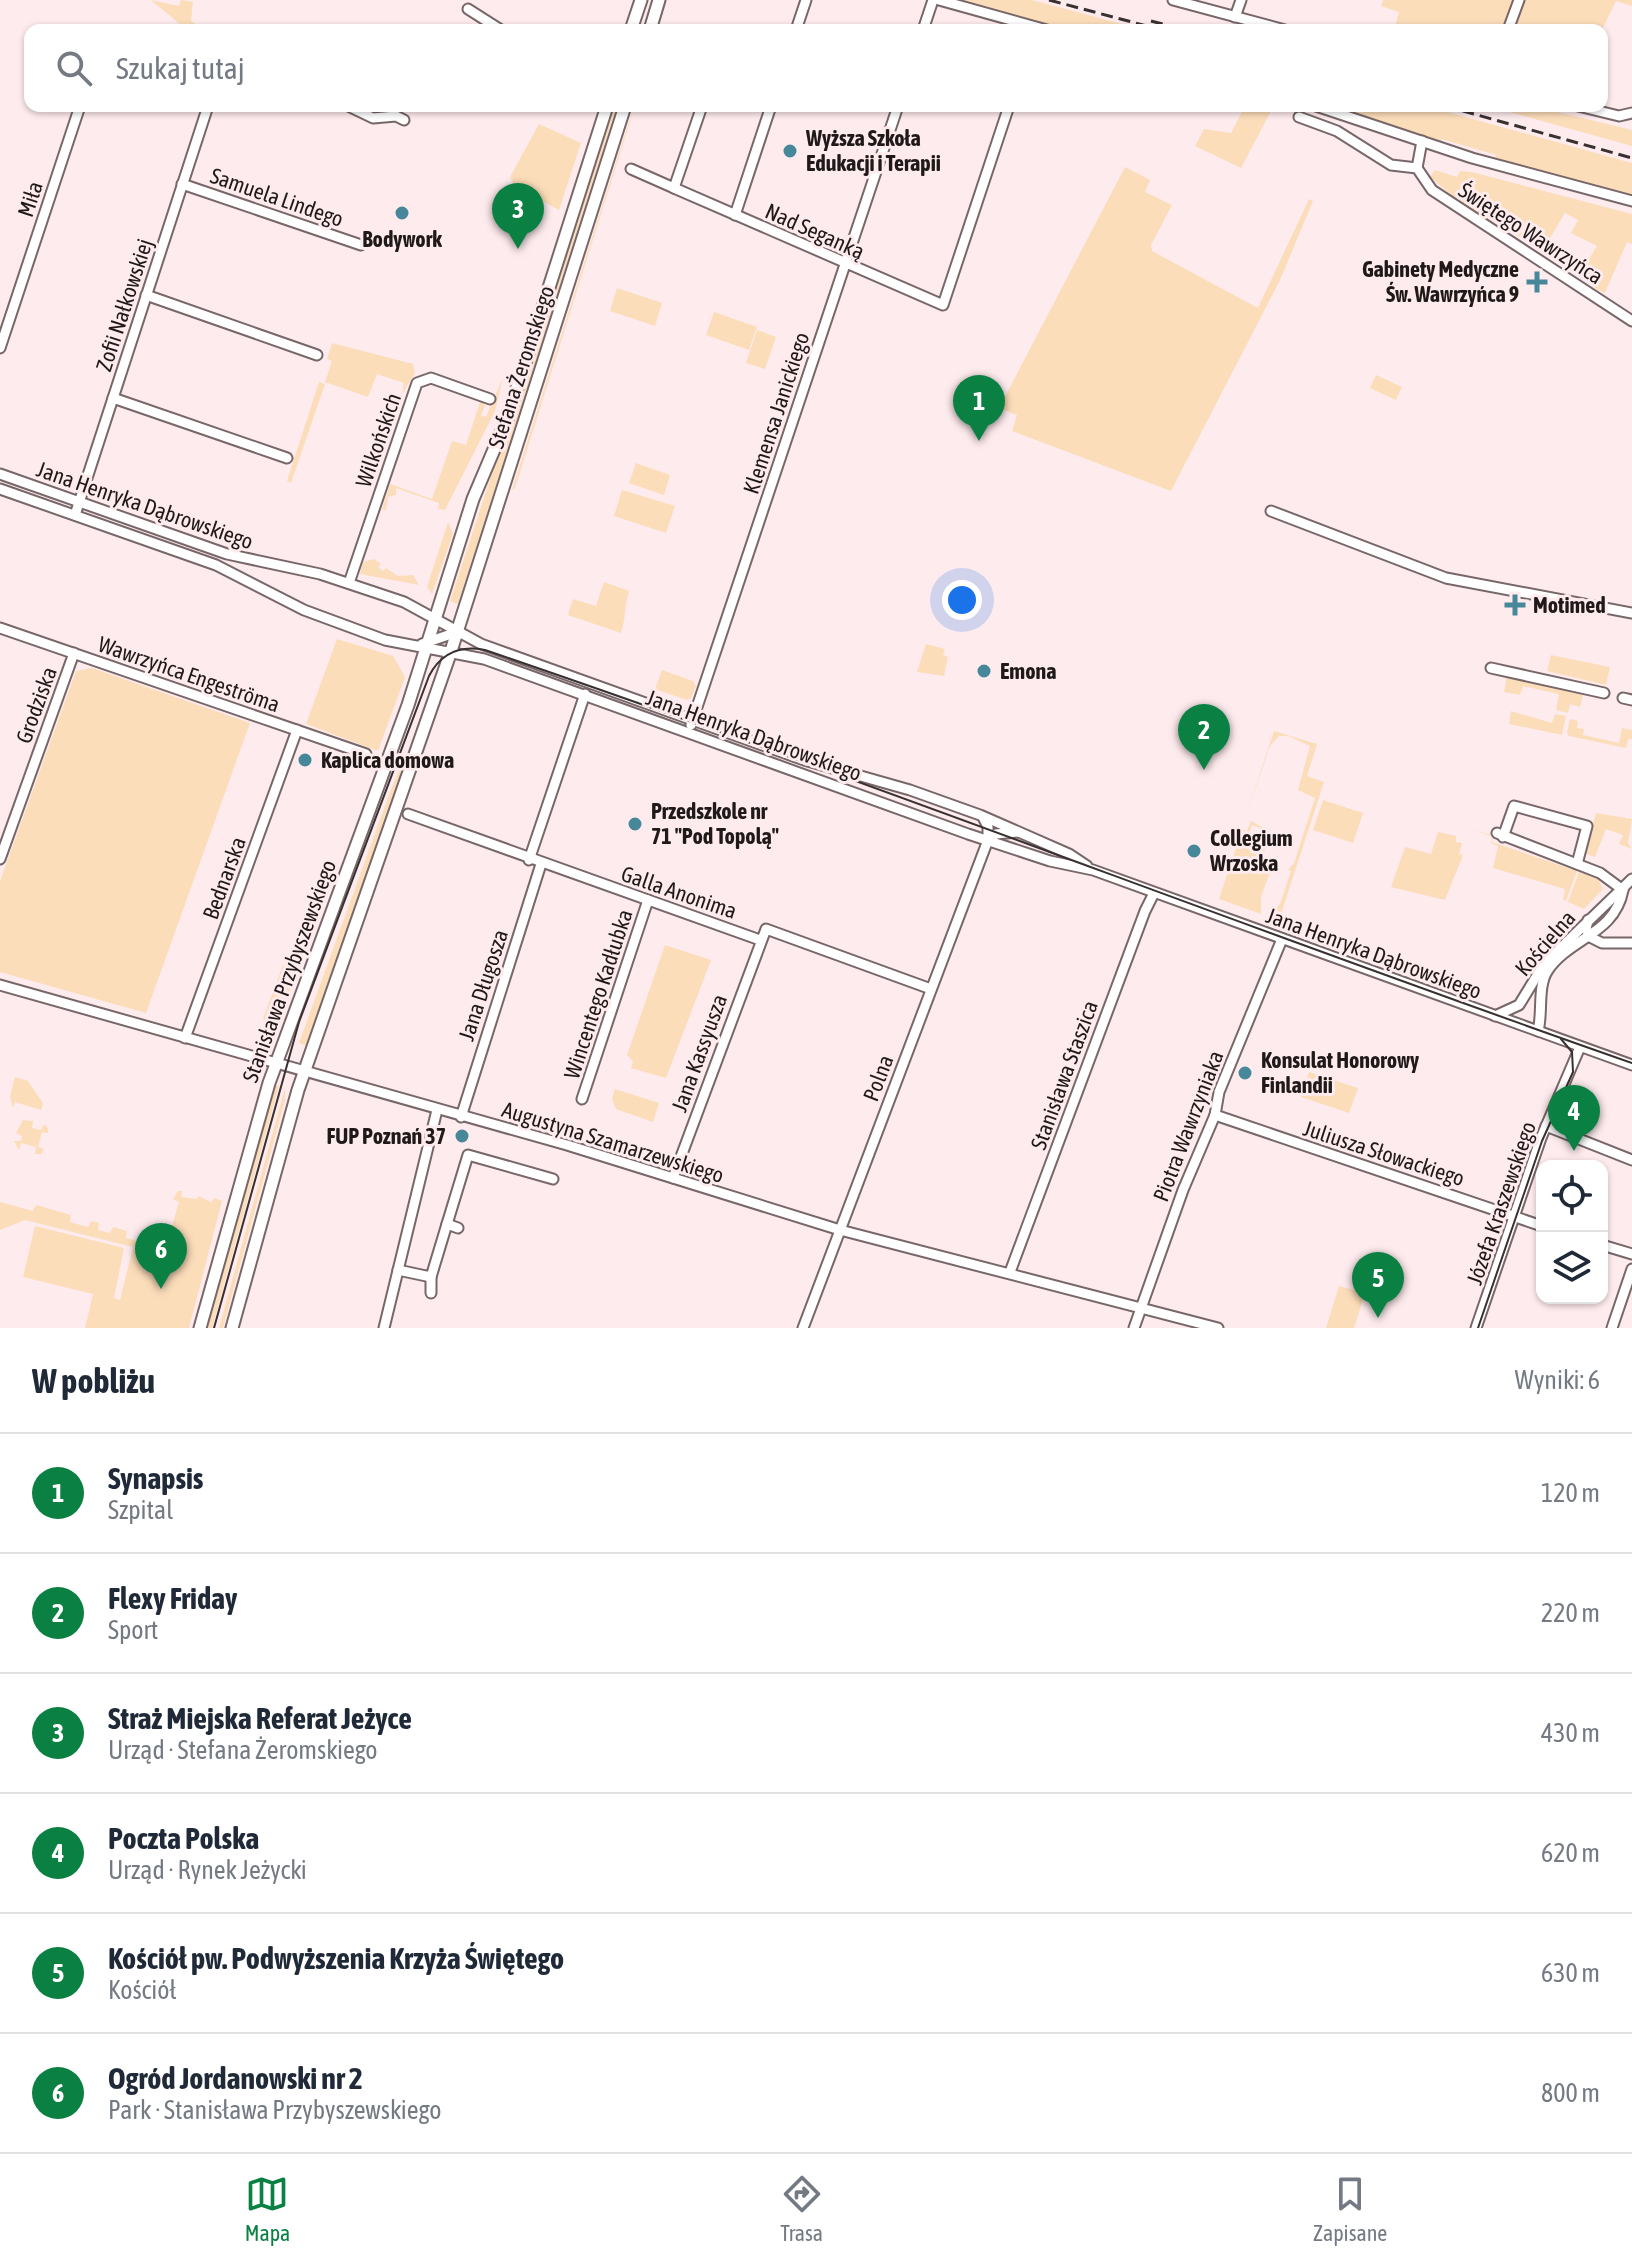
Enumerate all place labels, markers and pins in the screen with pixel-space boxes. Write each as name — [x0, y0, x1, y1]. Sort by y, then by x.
place label: Wyższa Szkoła Edukacji i Terapii — [805, 125, 941, 176]
marker: Wyższa Szkoła Edukacji i Terapii — [781, 142, 799, 160]
pin: 3 — [492, 183, 544, 249]
marker: Bodywork — [393, 204, 411, 222]
place label: Bodywork — [362, 226, 442, 252]
place label: Gabinety Medyczne Św. Wawrzyńca 9 — [1362, 256, 1519, 307]
marker: Gabinety Medyczne Św. Wawrzyńca 9 — [1526, 271, 1548, 293]
pin: 1 — [953, 375, 1005, 441]
place label: Motimed — [1533, 592, 1606, 618]
marker: Motimed — [1504, 594, 1526, 616]
place label: Emona — [1000, 658, 1056, 684]
marker: Emona — [975, 662, 993, 680]
pin: 2 — [1178, 704, 1230, 770]
place label: Kaplica domowa — [321, 747, 454, 773]
marker: Kaplica domowa — [296, 751, 314, 769]
place label: Przedszkole nr 71 "Pod Topolą" — [651, 798, 779, 849]
marker: Przedszkole nr 71 "Pod Topolą" — [626, 815, 644, 833]
place label: Collegium Wrzoska — [1209, 825, 1293, 876]
marker: Collegium Wrzoska — [1185, 842, 1203, 860]
place label: Konsulat Honorowy Finlandii — [1261, 1047, 1419, 1098]
marker: Konsulat Honorowy Finlandii — [1236, 1064, 1254, 1082]
pin: 4 — [1548, 1085, 1600, 1151]
place label: FUP Poznań 37 — [326, 1123, 446, 1149]
marker: FUP Poznań 37 — [453, 1127, 471, 1145]
pin: 6 — [135, 1223, 187, 1289]
pin: 5 — [1352, 1252, 1404, 1318]

